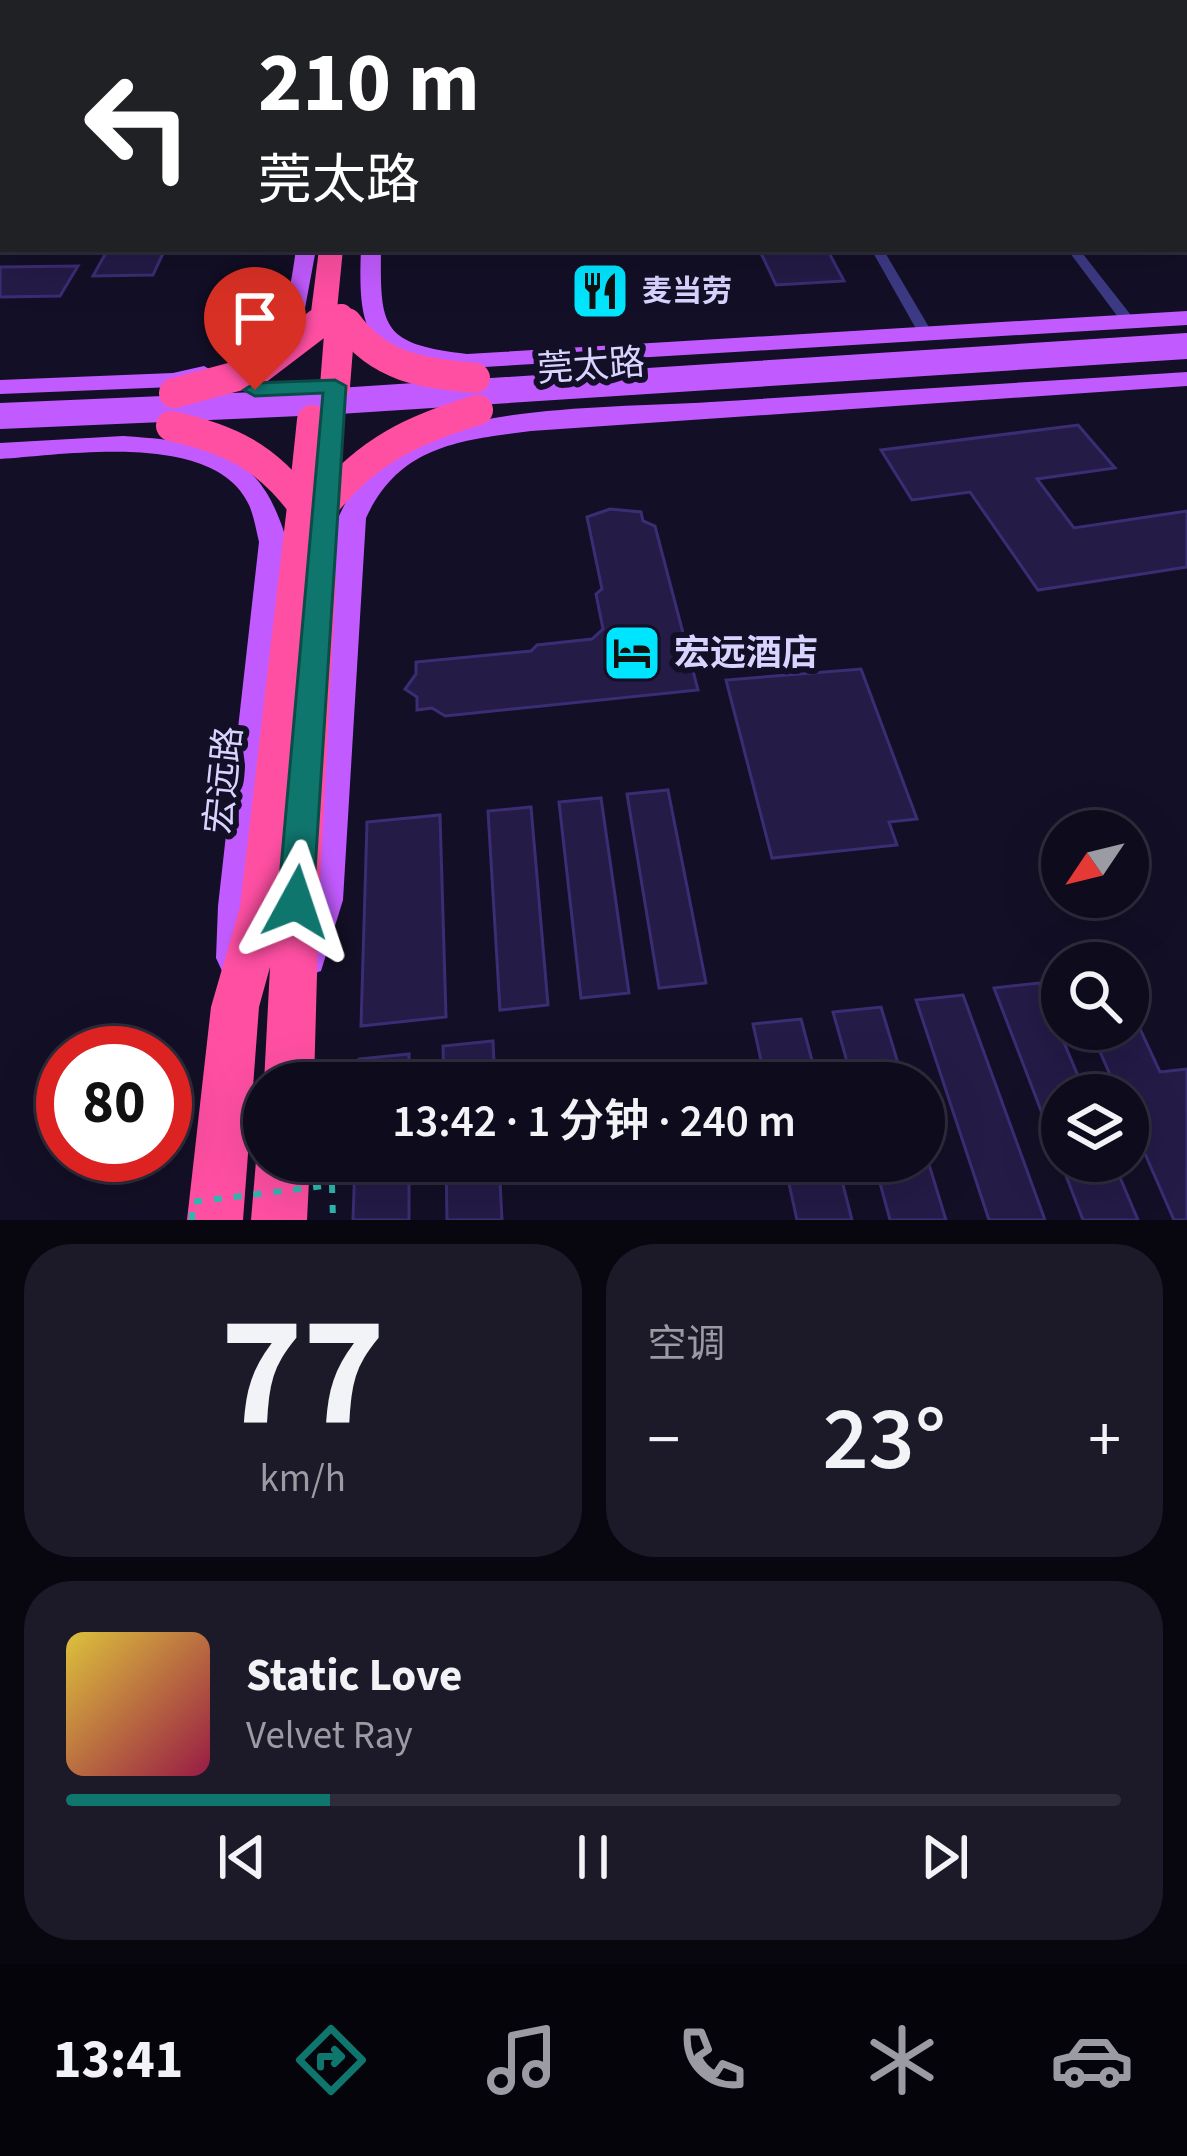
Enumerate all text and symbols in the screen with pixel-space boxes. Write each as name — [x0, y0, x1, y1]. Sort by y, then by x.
text: 210 m — [258, 24, 480, 144]
icon: left — [60, 48, 216, 204]
text: 莞太路 — [258, 143, 420, 220]
restaurant icon: 麦当劳 — [569, 260, 631, 322]
pin — [204, 267, 306, 390]
place label: 麦当劳 — [642, 270, 732, 313]
icon: arrive — [222, 285, 288, 351]
street label: 莞太路 — [535, 337, 647, 395]
hotel icon: 宏远酒店 — [601, 622, 663, 684]
place label: 宏远酒店 — [674, 628, 818, 679]
street label: 宏远路 — [193, 724, 255, 836]
north arrow — [1041, 810, 1149, 918]
map controls — [1041, 810, 1149, 1182]
position arrow — [233, 839, 359, 965]
button: search — [1041, 942, 1149, 1050]
speed limit sign: 80 — [36, 1026, 192, 1182]
button: layers — [1041, 1074, 1149, 1182]
text: 13:42 · 1 分钟 · 240 m — [392, 1090, 796, 1154]
text: 77 — [220, 1262, 385, 1484]
text: 空调 — [648, 1317, 726, 1373]
text: 23° — [822, 1376, 946, 1504]
text: − — [648, 1393, 680, 1487]
text: + — [1088, 1393, 1121, 1487]
text: km/h — [259, 1451, 346, 1507]
text: Static Love — [246, 1644, 462, 1708]
text: Velvet Ray — [246, 1708, 413, 1764]
icon: previous — [209, 1824, 275, 1890]
icon: pause — [560, 1824, 626, 1890]
icon: next — [912, 1824, 978, 1890]
icon: directions — [289, 2018, 373, 2102]
icon: music — [480, 2018, 564, 2102]
icon: phone — [670, 2018, 754, 2102]
icon: climate — [860, 2018, 944, 2102]
icon: car — [1050, 2018, 1134, 2102]
text: 13:41 — [53, 2022, 183, 2099]

